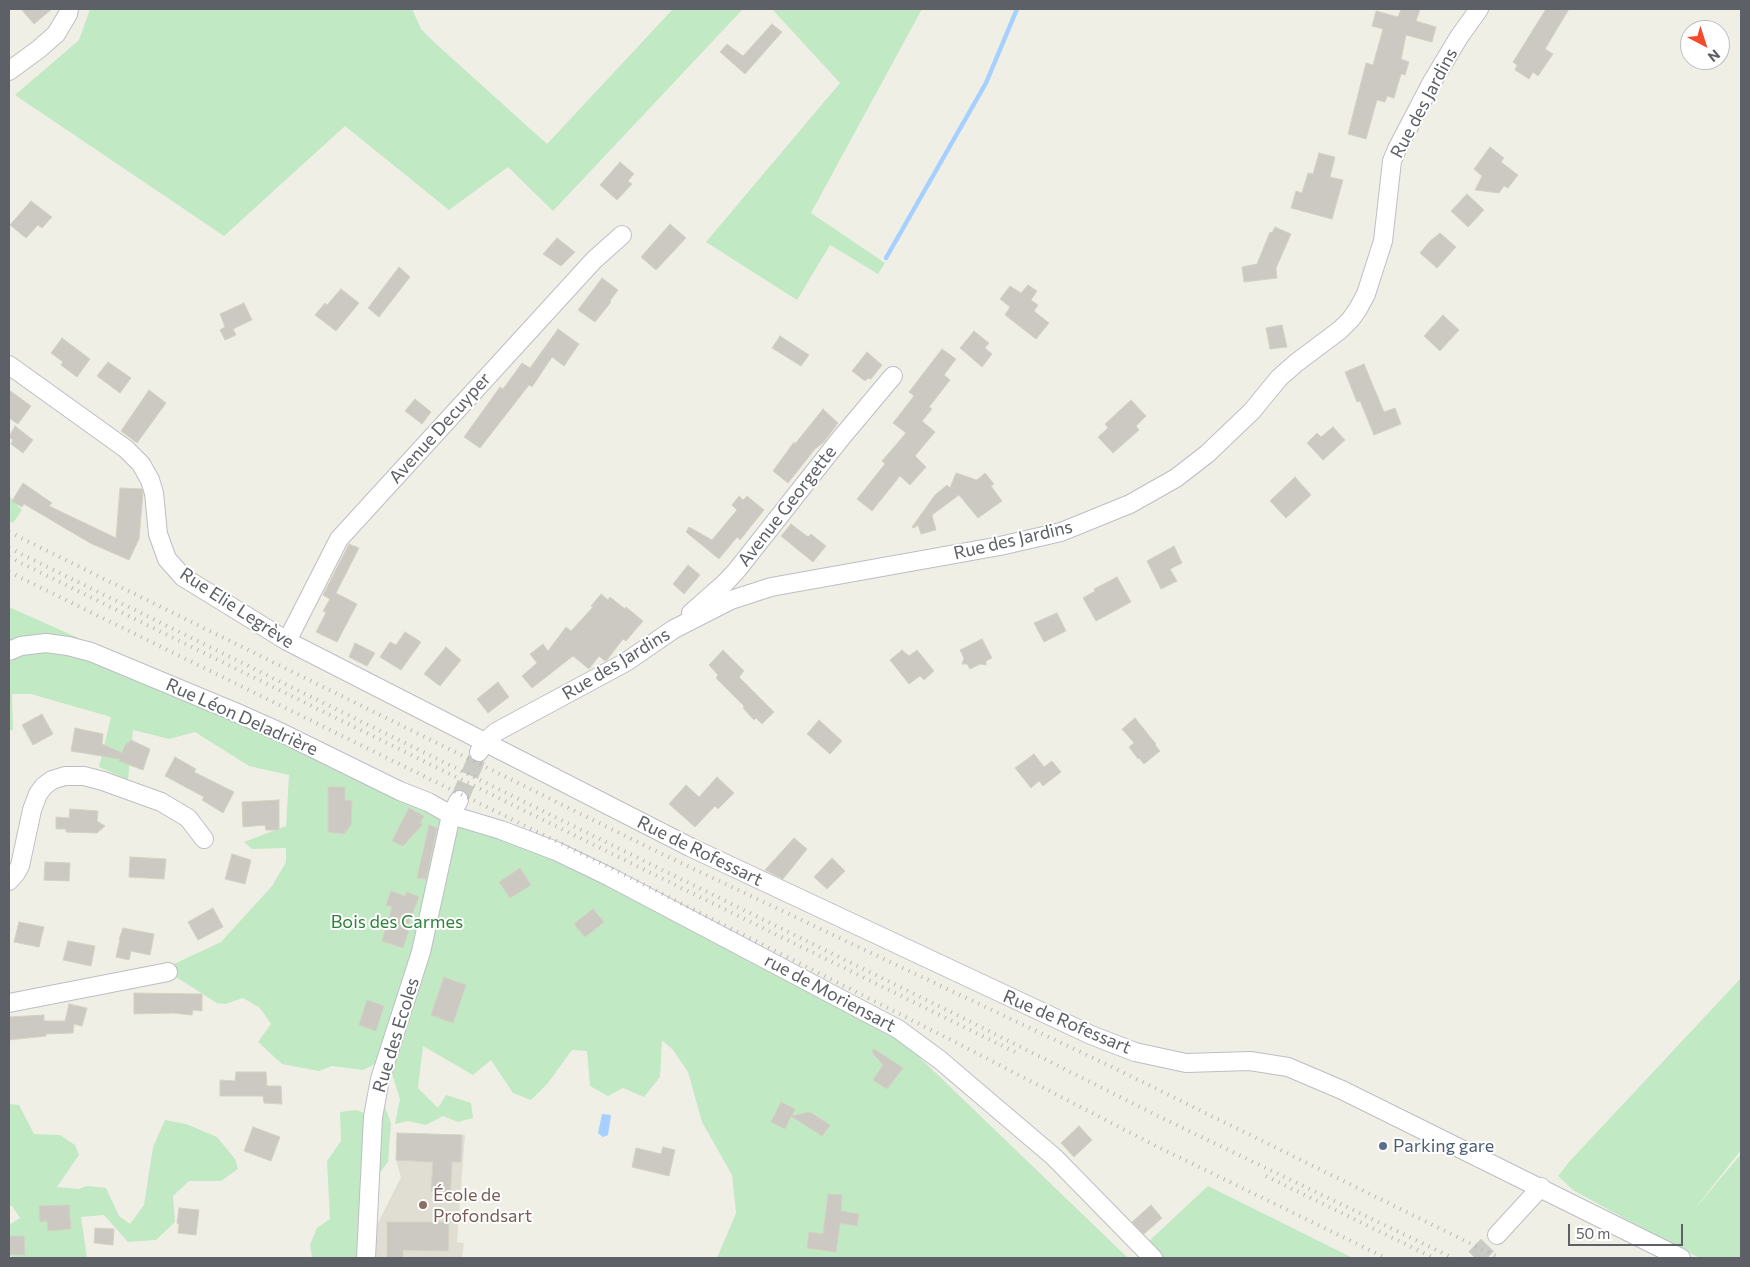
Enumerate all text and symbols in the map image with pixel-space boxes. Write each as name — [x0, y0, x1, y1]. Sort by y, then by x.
north arrow — [1680, 20, 1730, 70]
street label: Rue des Jardins — [1386, 44, 1462, 162]
text: N — [1705, 46, 1724, 66]
street label: Avenue Decuyper — [385, 368, 495, 488]
street label: Avenue Georgette — [733, 441, 841, 571]
street label: Rue des Jardins — [951, 516, 1075, 564]
street label: Rue Elie Legrève — [176, 563, 298, 653]
street label: Rue des Jardins — [558, 623, 674, 705]
street label: Rue Léon Deladrière — [163, 674, 321, 760]
street label: Rue de Rofessart — [634, 811, 766, 891]
park label: Bois des Carmes — [331, 911, 463, 933]
street label: rue de Moriensart — [761, 949, 899, 1037]
street label: Rue des Ecoles — [368, 975, 424, 1095]
street label: Rue de Rofessart — [1000, 985, 1134, 1059]
place label: Parking gare — [1393, 1135, 1494, 1157]
marker: Parking gare — [1377, 1140, 1389, 1152]
place label: École de Profondsart — [433, 1184, 532, 1226]
marker: École de Profondsart — [417, 1199, 429, 1211]
scale bar — [1570, 1214, 1685, 1246]
text: 50 m — [1576, 1224, 1610, 1242]

